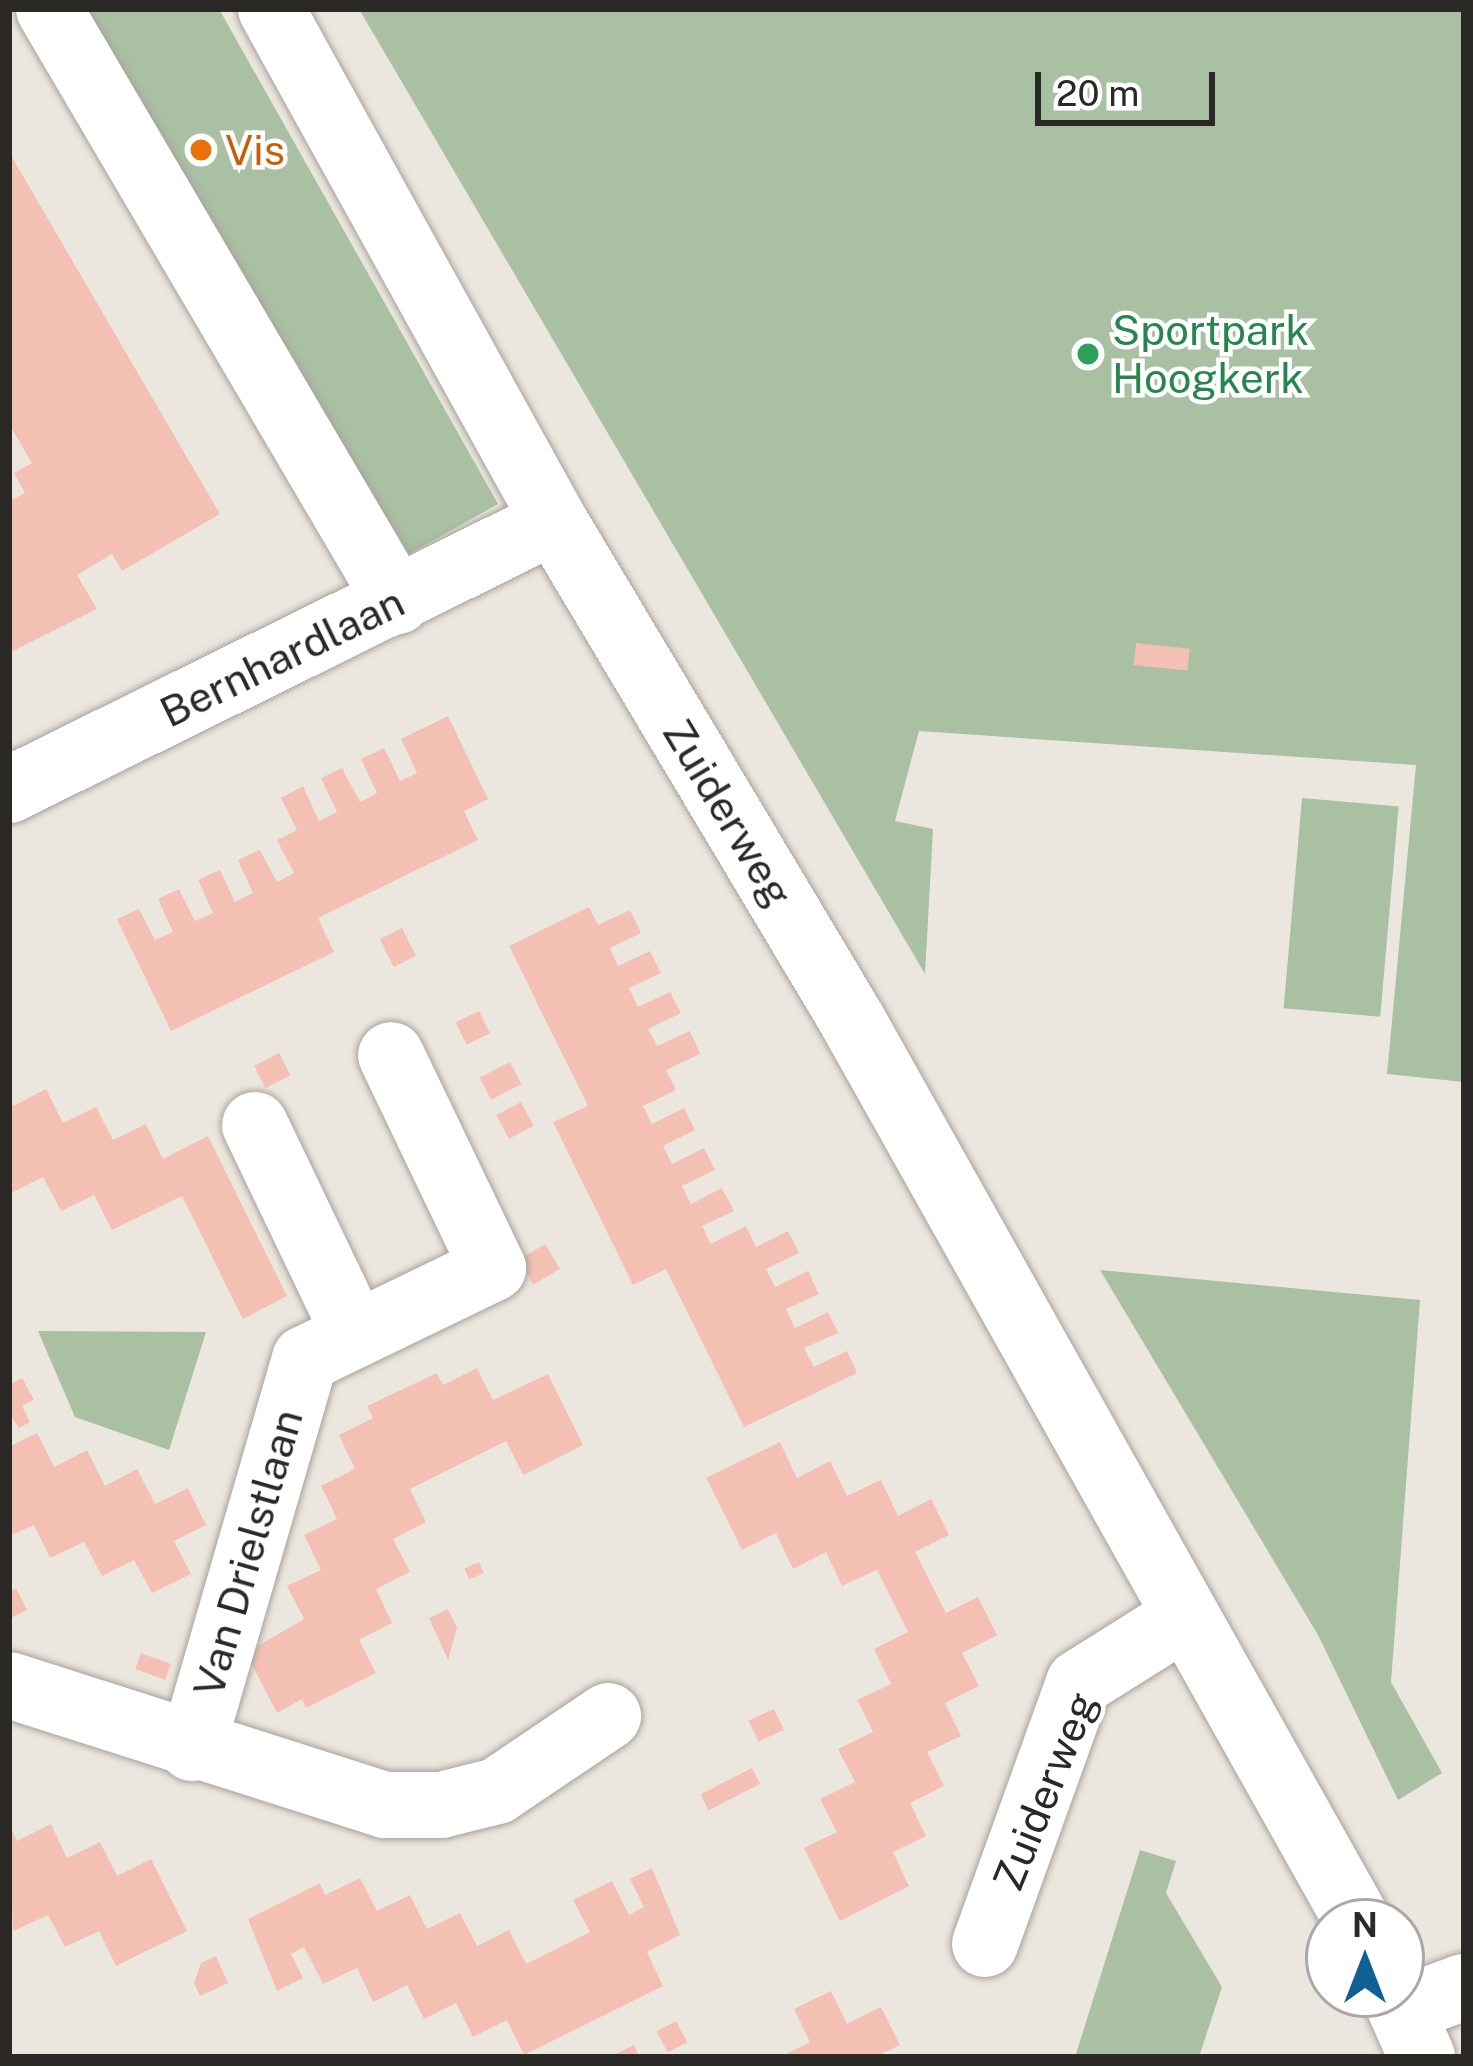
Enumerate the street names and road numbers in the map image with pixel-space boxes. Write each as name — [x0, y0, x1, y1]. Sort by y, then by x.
street label: Bernhardlaan — [152, 576, 412, 738]
street label: Zuiderweg — [652, 710, 804, 916]
street label: Van Drielstlaan — [183, 1404, 313, 1702]
street label: Zuiderweg — [982, 1684, 1108, 1898]

